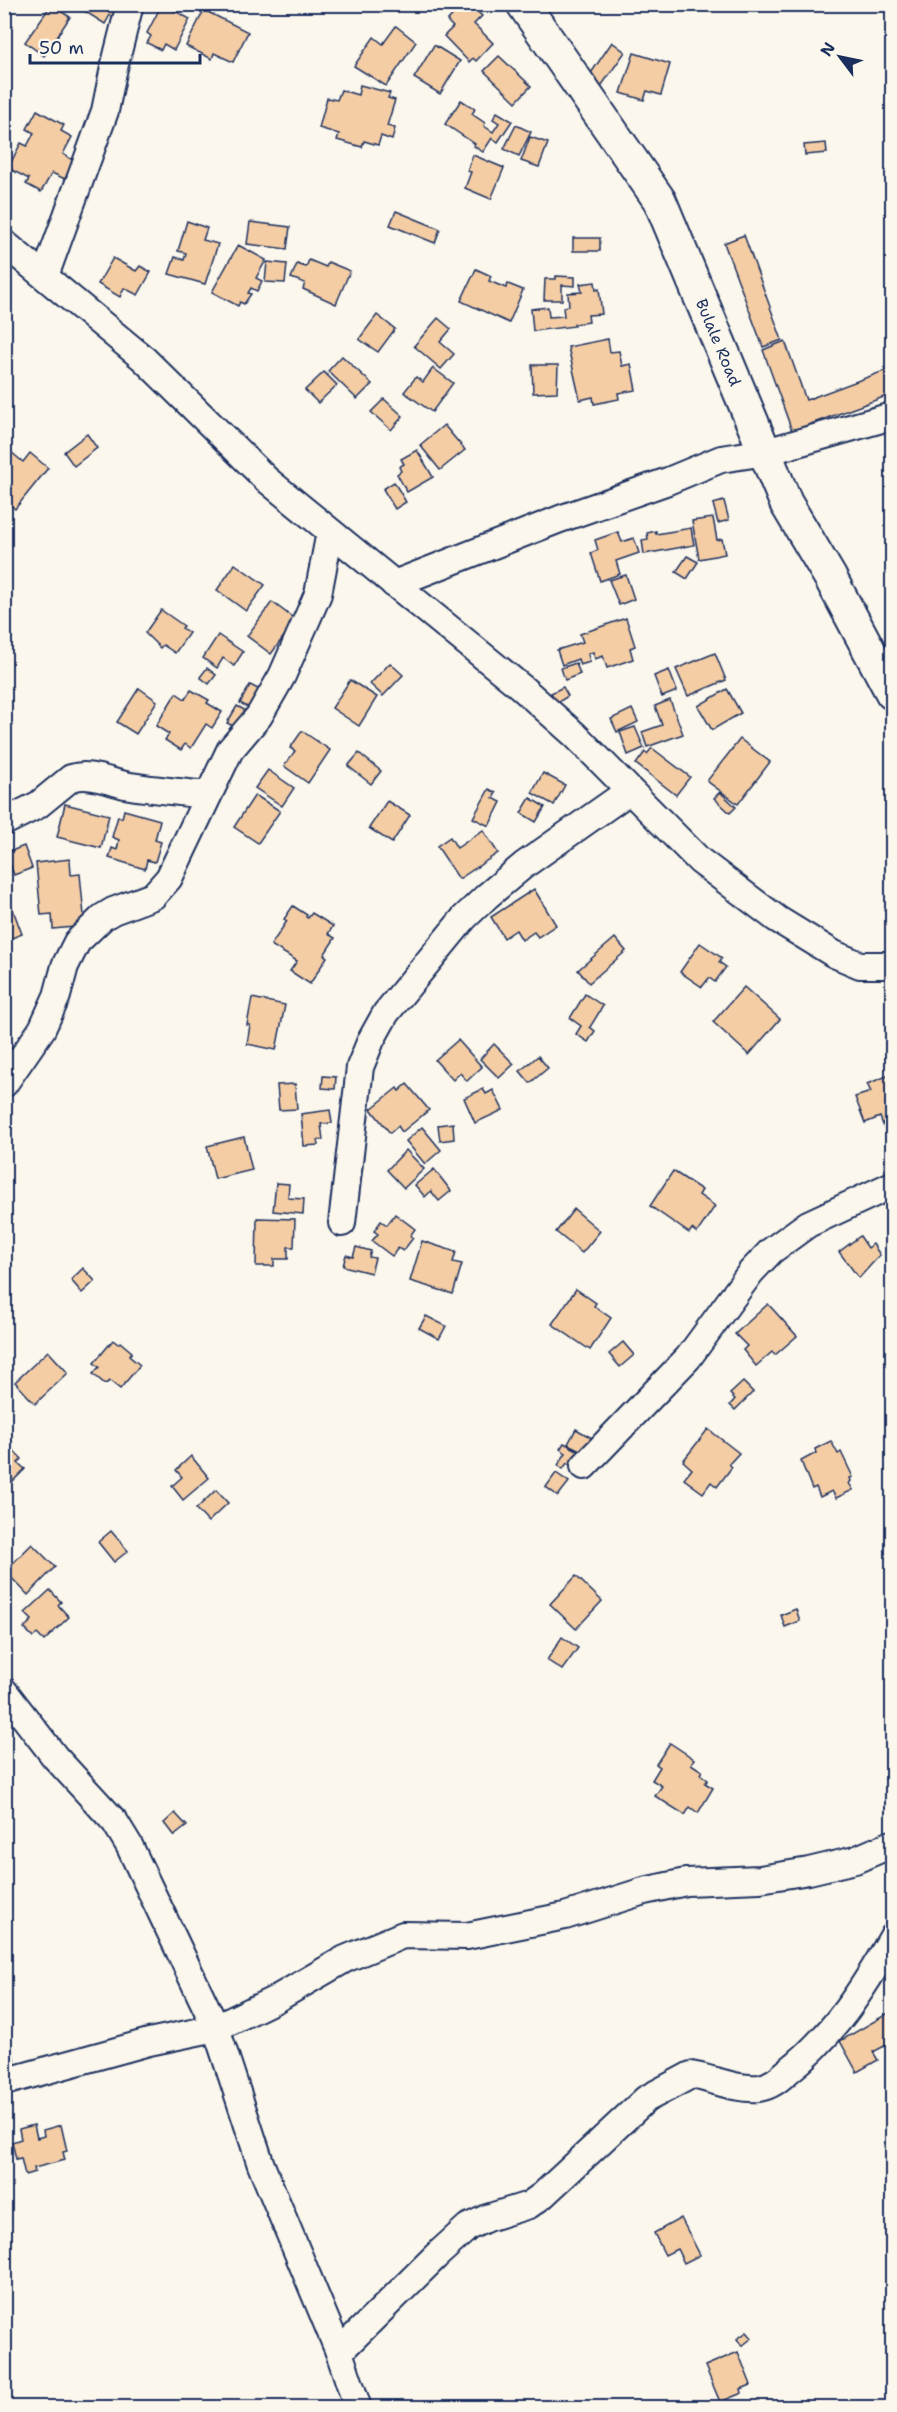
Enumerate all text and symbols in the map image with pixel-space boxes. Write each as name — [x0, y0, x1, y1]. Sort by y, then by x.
scale bar — [30, 27, 200, 65]
north arrow — [810, 27, 870, 87]
text: 50 m — [39, 36, 84, 60]
text: N — [815, 38, 840, 60]
street label: Bulale Road — [691, 296, 746, 389]

